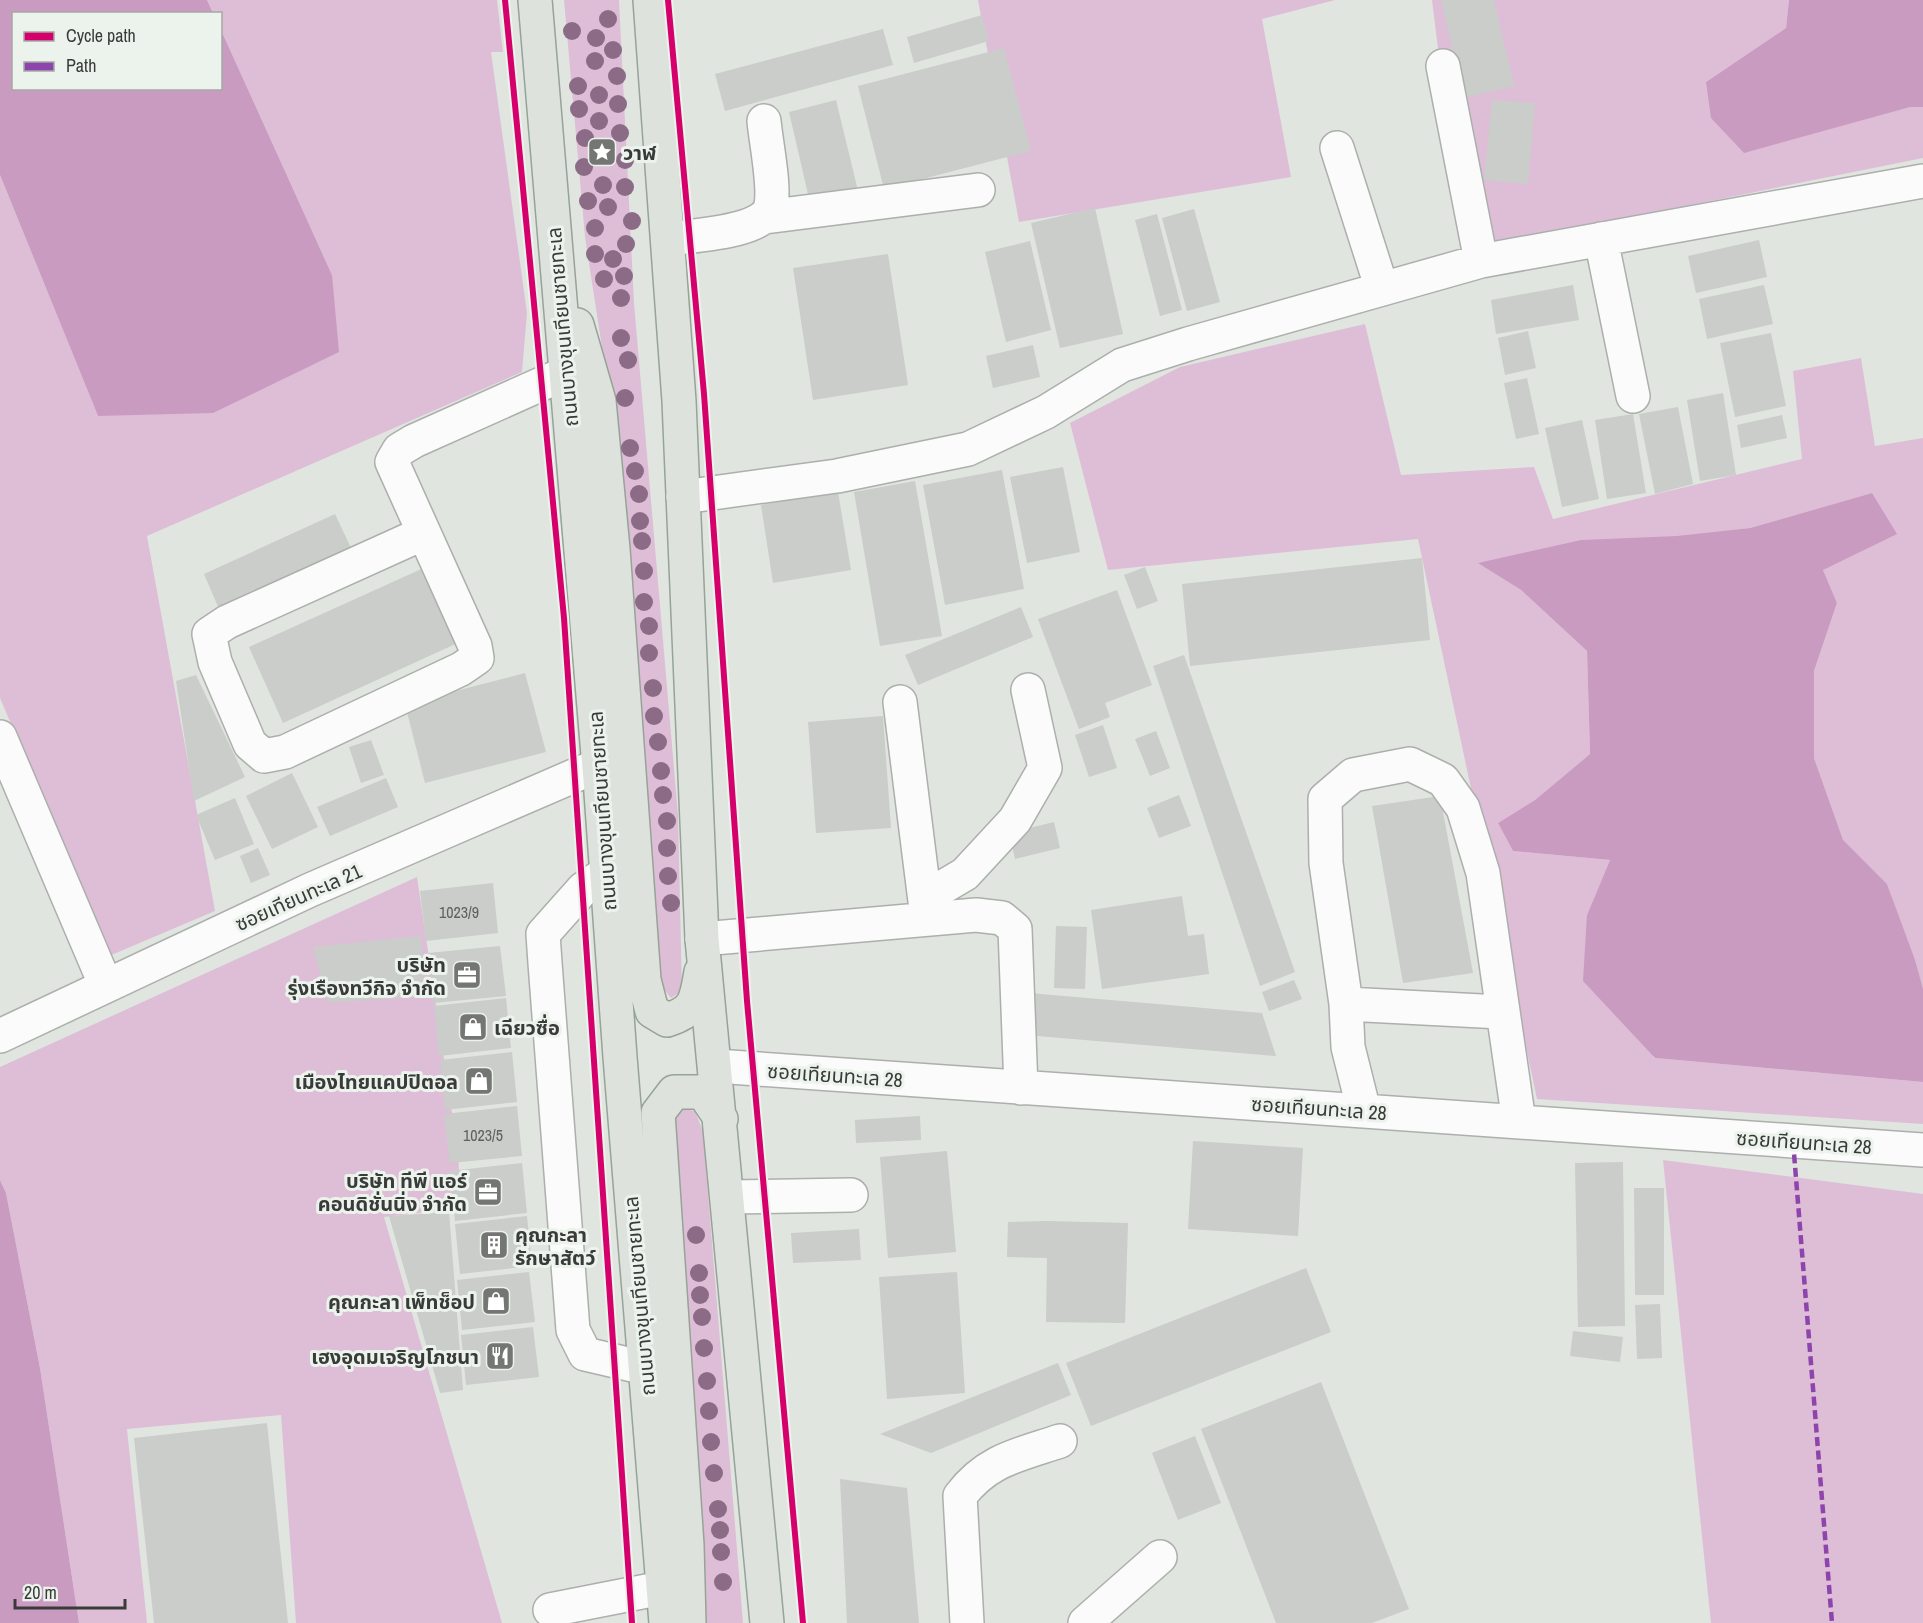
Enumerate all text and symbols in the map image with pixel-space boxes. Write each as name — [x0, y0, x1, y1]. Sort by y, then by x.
legend — [12, 12, 222, 90]
text: Cycle path — [66, 23, 136, 48]
text: Path — [66, 53, 96, 78]
place icon: วาฬ — [586, 136, 618, 168]
place label: วาฬ — [623, 139, 657, 166]
street label: ถนนบางขุนเทียนชายทะเล — [540, 226, 584, 428]
street label: ถนนบางขุนเทียนชายทะเล — [582, 710, 622, 912]
street label: ซอยเทียนทะเล 21 — [231, 857, 365, 937]
house number: 1023/9 — [439, 901, 479, 923]
place label: บริษัท รุ่งเรืองทวีกิจ จำกัด — [287, 951, 446, 1001]
office icon: บริษัท รุ่งเรืองทวีกิจ จำกัด — [451, 959, 483, 991]
shop icon: เฉียวซื่อ — [457, 1011, 489, 1043]
place label: เฉียวซื่อ — [494, 1014, 560, 1041]
street label: ซอยเทียนทะเล 28 — [766, 1057, 904, 1093]
shop icon: เมืองไทยแคปปิตอล — [463, 1065, 495, 1097]
place label: เมืองไทยแคปปิตอล — [295, 1068, 458, 1095]
street label: ซอยเทียนทะเล 28 — [1250, 1090, 1388, 1126]
house number: 1023/5 — [463, 1124, 503, 1146]
street label: ซอยเทียนทะเล 28 — [1735, 1124, 1873, 1160]
place label: บริษัท ทีพี แอร์ คอนดิชั่นนิ่ง จำกัด — [318, 1167, 467, 1217]
office icon: บริษัท ทีพี แอร์ คอนดิชั่นนิ่ง จำกัด — [472, 1176, 504, 1208]
street label: ถนนบางขุนเทียนชายทะเล — [617, 1195, 661, 1397]
place label: คุณกะลา รักษาสัตว์ — [515, 1221, 596, 1271]
building icon: คุณกะลา รักษาสัตว์ — [478, 1229, 510, 1261]
shop icon: คุณกะลา เพ็ทช็อป — [480, 1285, 512, 1317]
place label: คุณกะลา เพ็ทช็อป — [328, 1288, 475, 1315]
restaurant icon: เฮงอุดมเจริญโภชนา — [484, 1340, 516, 1372]
place label: เฮงอุดมเจริญโภชนา — [311, 1343, 479, 1370]
scale bar — [15, 1572, 124, 1610]
text: 20 m — [24, 1580, 57, 1605]

